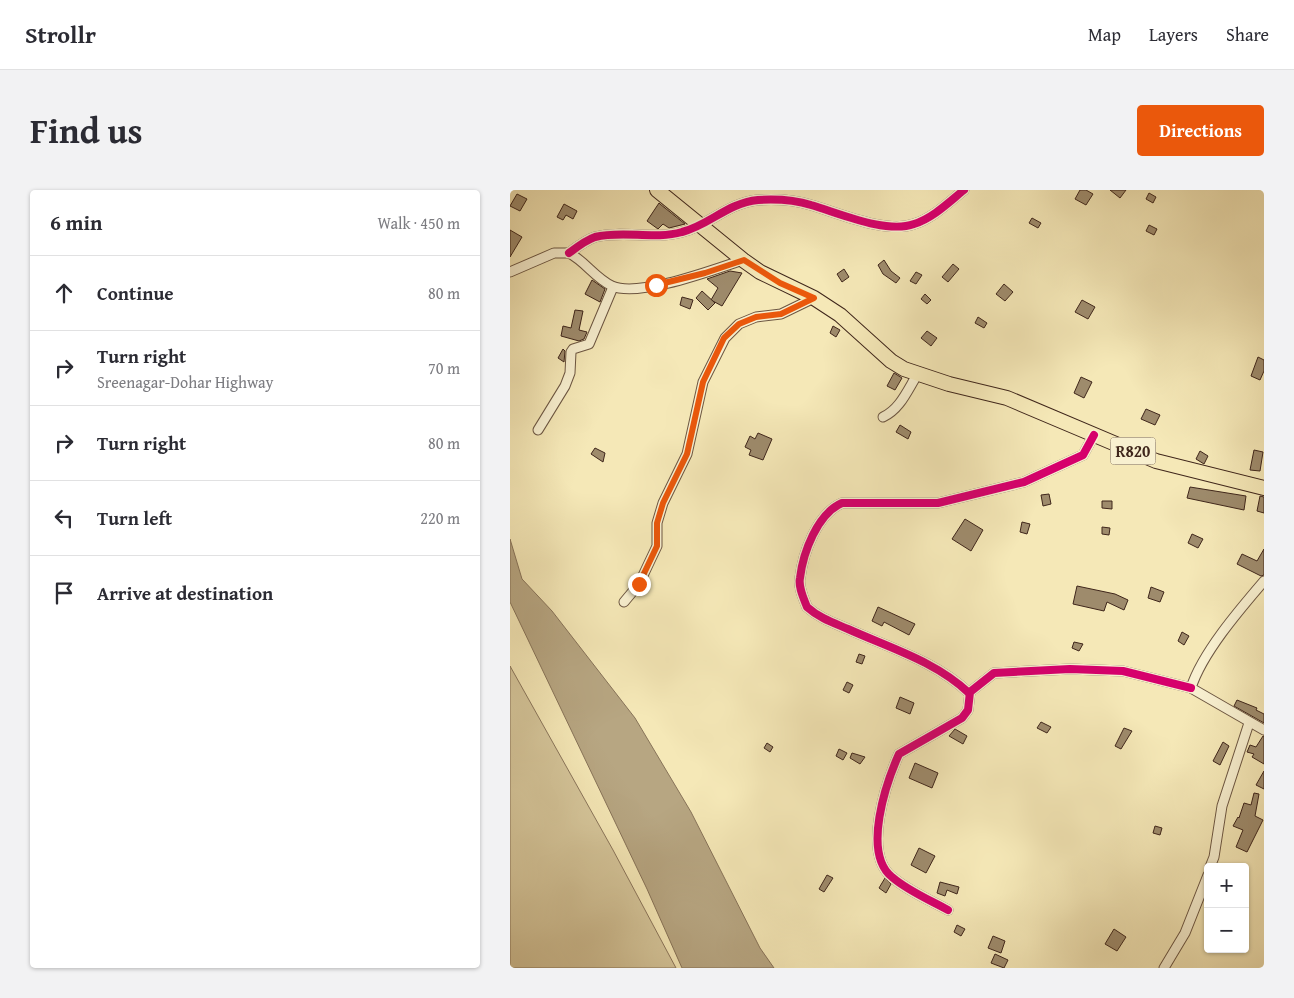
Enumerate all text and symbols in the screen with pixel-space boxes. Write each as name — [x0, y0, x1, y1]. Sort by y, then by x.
text: Strollr — [25, 17, 96, 52]
text: Map — [1088, 21, 1121, 48]
text: Layers — [1149, 21, 1198, 48]
text: Share — [1226, 21, 1269, 48]
text: Find us — [30, 105, 143, 156]
button: Directions — [1137, 105, 1264, 156]
text: 6 min — [50, 207, 102, 238]
text: Walk · 450 m — [377, 211, 460, 235]
route start — [645, 274, 668, 297]
icon: ahead — [50, 279, 78, 307]
text: Continue — [97, 279, 174, 307]
text: 80 m — [428, 281, 460, 305]
text: Turn right — [97, 342, 186, 370]
icon: right — [50, 354, 78, 382]
text: 70 m — [428, 356, 460, 380]
text: Sreenagar-Dohar Highway — [97, 370, 274, 394]
icon: right — [50, 429, 78, 457]
text: Turn right — [97, 429, 186, 457]
text: 80 m — [428, 431, 460, 455]
road number: R820 — [1110, 438, 1156, 464]
icon: left — [50, 504, 78, 532]
text: Turn left — [97, 504, 172, 532]
text: 220 m — [420, 506, 460, 530]
route end — [628, 573, 651, 596]
icon: arrive — [50, 579, 78, 607]
text: Arrive at destination — [97, 579, 273, 607]
map controls — [1204, 863, 1249, 953]
button: + — [1204, 863, 1249, 908]
button: − — [1204, 908, 1249, 953]

